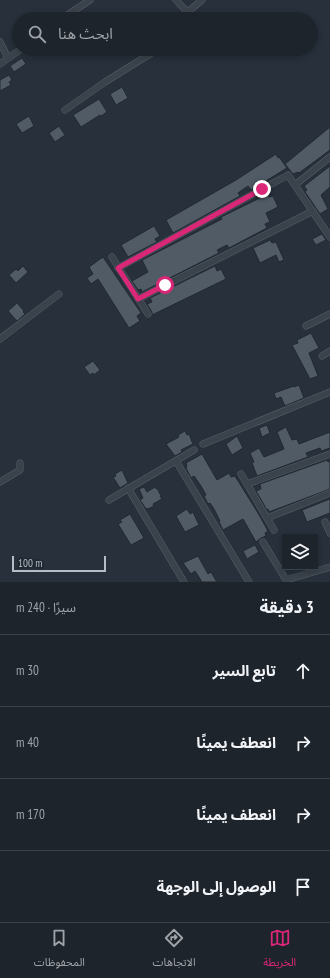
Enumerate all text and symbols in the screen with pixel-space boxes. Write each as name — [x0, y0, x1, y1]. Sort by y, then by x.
search box — [12, 12, 318, 56]
icon: search — [26, 23, 48, 45]
text: ابحث هنا — [58, 24, 113, 43]
route end — [253, 180, 271, 198]
route start — [156, 276, 174, 294]
map controls — [282, 534, 318, 570]
button: layers — [282, 534, 318, 570]
scale bar — [12, 554, 106, 573]
text: 100 m — [18, 556, 42, 570]
text: 3 دقيقة — [260, 596, 314, 618]
text: سيرًا · 240 m — [16, 599, 76, 616]
icon: ahead — [292, 660, 314, 682]
text: تابع السير — [213, 661, 276, 680]
text: 30 m — [16, 662, 39, 679]
icon: right — [292, 732, 314, 754]
text: انعطف يمينًا — [196, 733, 276, 752]
text: 40 m — [16, 734, 39, 751]
icon: right — [292, 804, 314, 826]
text: انعطف يمينًا — [196, 805, 276, 824]
text: 170 m — [16, 806, 45, 823]
icon: arrive — [292, 876, 314, 898]
text: الوصول إلى الوجهة — [157, 877, 276, 896]
tab: المحفوظات — [34, 927, 85, 974]
tab: الاتجاهات — [153, 927, 196, 974]
tab: الخريطة — [263, 927, 296, 974]

